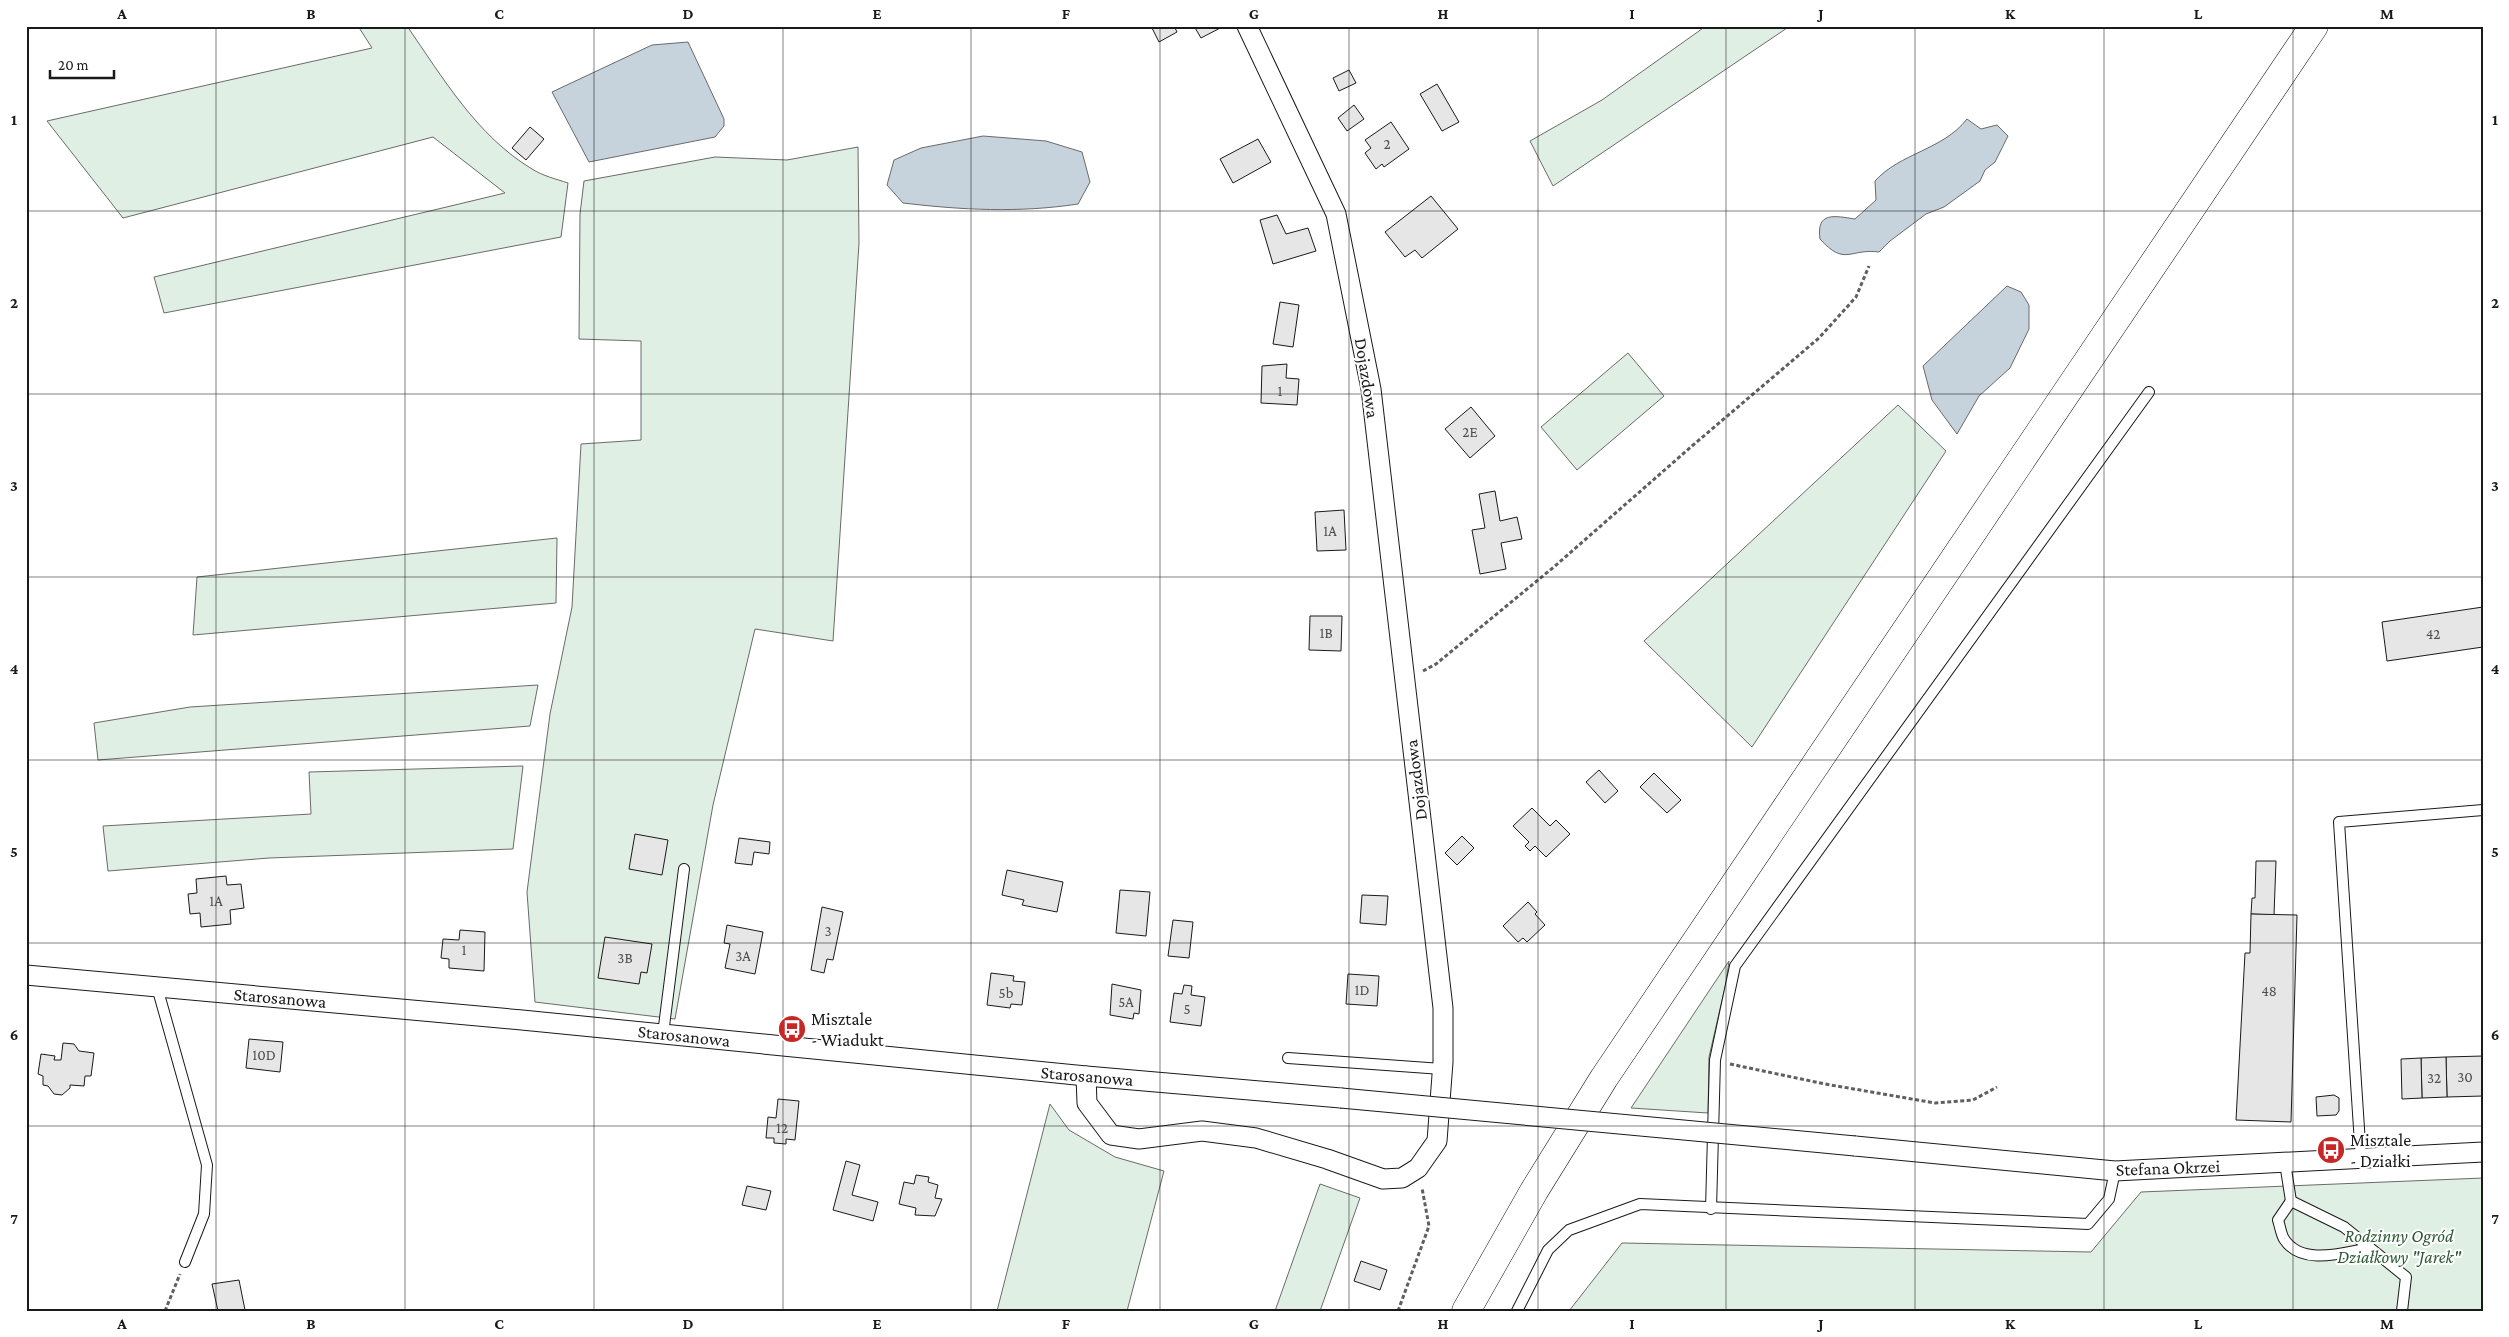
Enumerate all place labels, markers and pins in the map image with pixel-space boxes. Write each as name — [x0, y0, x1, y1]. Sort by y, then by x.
place label: Misztale - Wiadukt — [811, 1009, 885, 1050]
bus stop icon: Misztale - Wiadukt — [777, 1014, 807, 1044]
place label: Misztale - Działki — [2350, 1130, 2411, 1171]
bus stop icon: Misztale - Działki — [2316, 1135, 2346, 1165]

